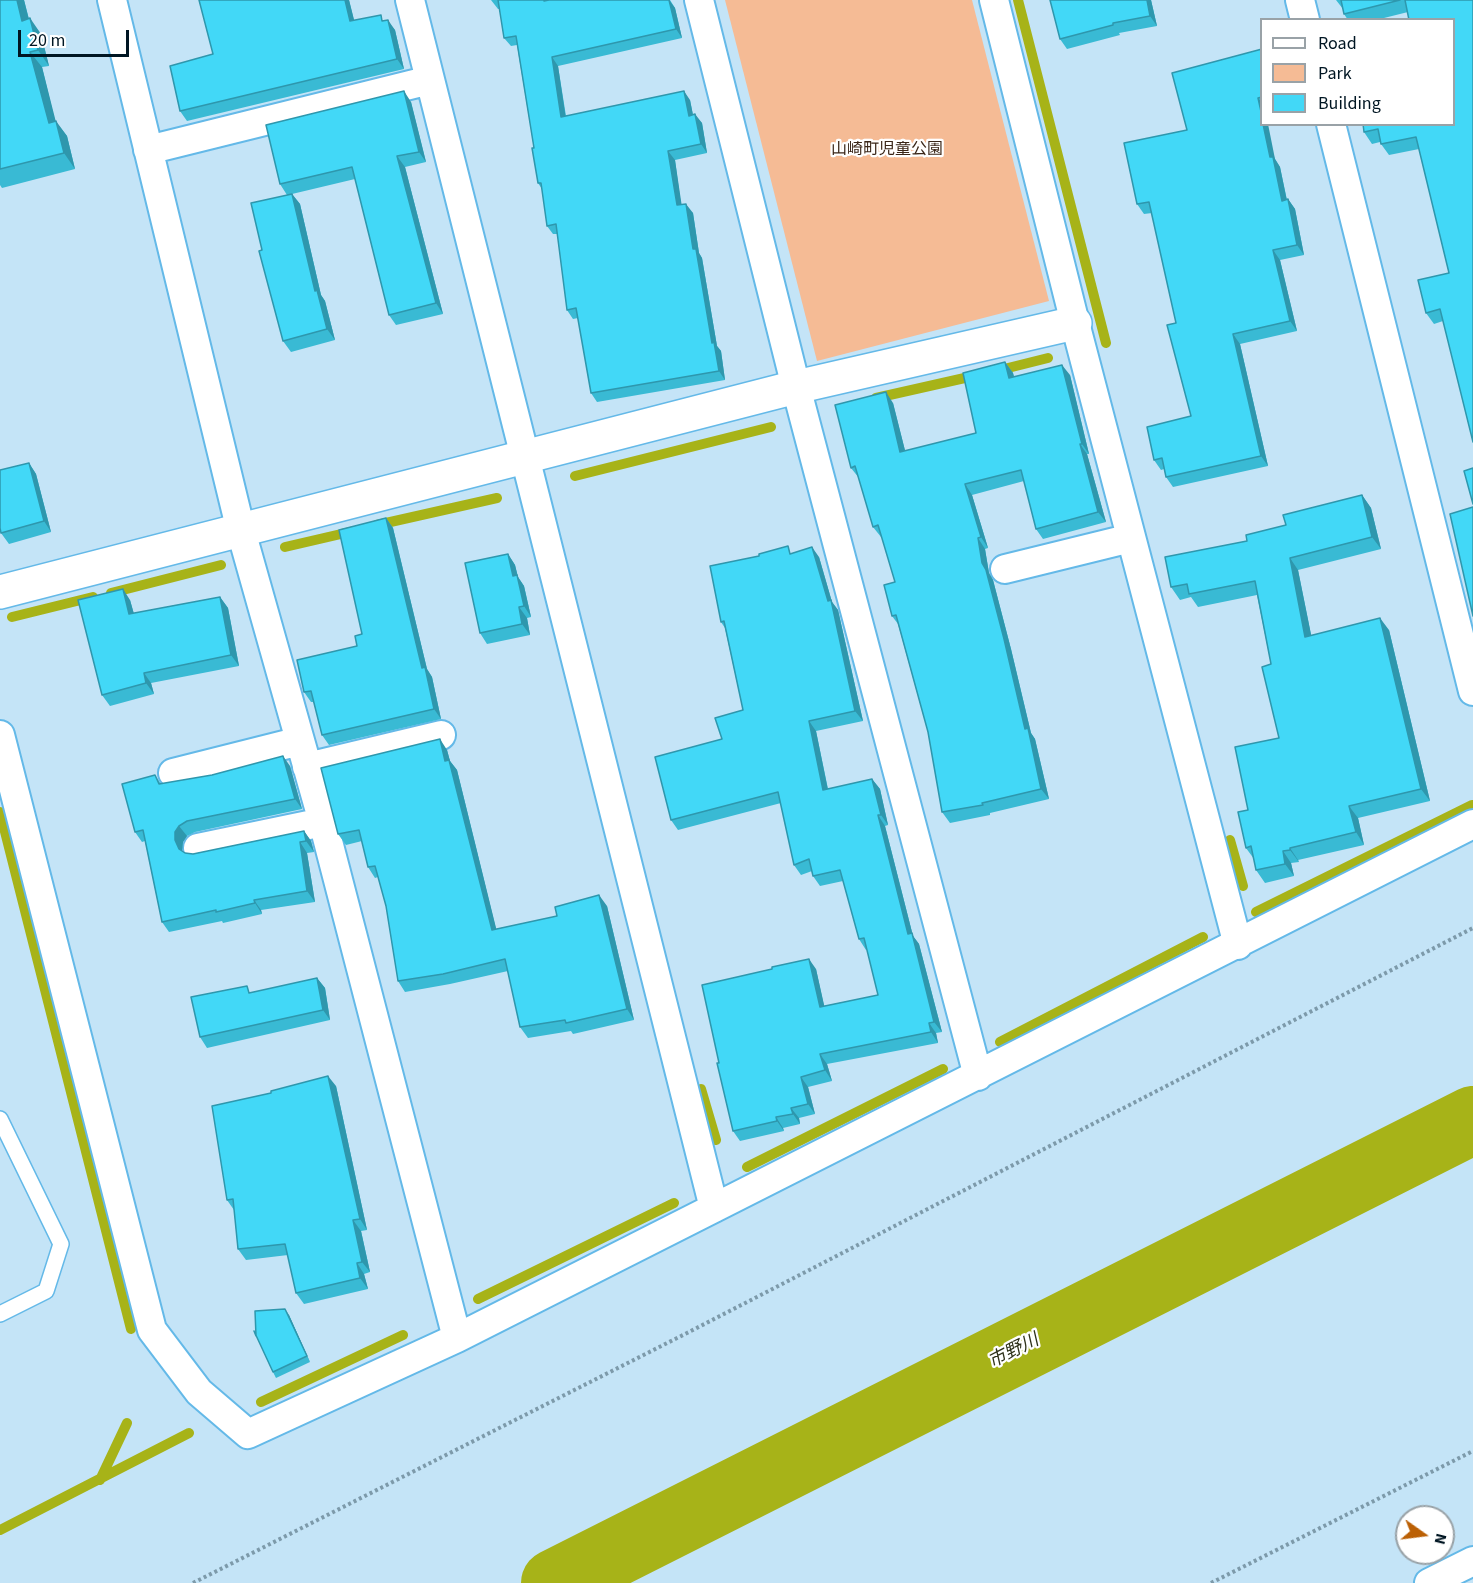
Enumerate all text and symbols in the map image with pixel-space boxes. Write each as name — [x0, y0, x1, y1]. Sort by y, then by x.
scale bar — [21, 18, 132, 56]
legend — [1260, 18, 1455, 126]
text: 20 m — [29, 28, 65, 53]
text: Road — [1318, 31, 1357, 56]
text: Park — [1318, 61, 1352, 86]
text: Building — [1318, 91, 1381, 116]
park label: 山崎町児童公園 — [831, 140, 943, 160]
water label: 市野川 — [985, 1330, 1043, 1374]
north arrow — [1395, 1505, 1455, 1565]
text: N — [1429, 1531, 1452, 1547]

